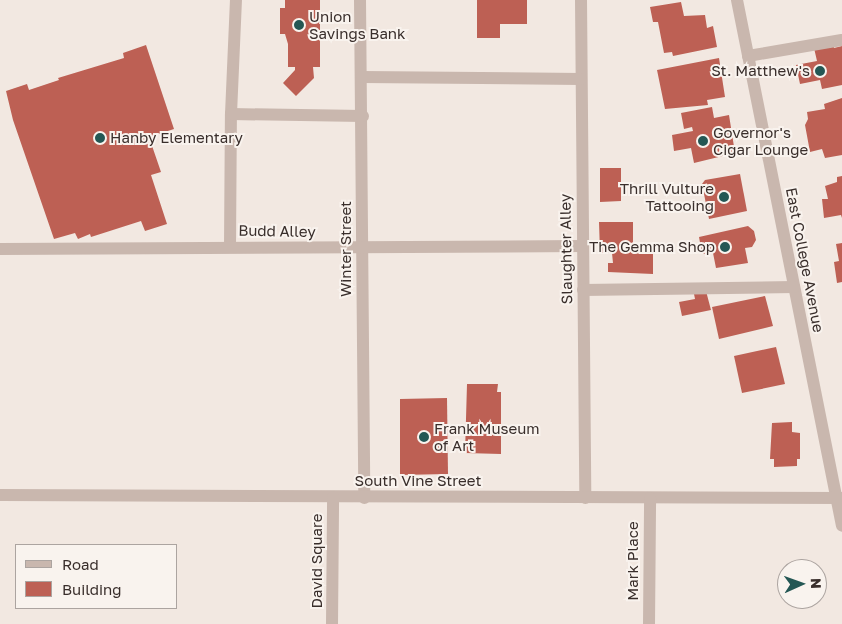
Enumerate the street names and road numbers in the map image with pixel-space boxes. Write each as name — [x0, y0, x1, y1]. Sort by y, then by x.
street label: East College Avenue — [782, 186, 828, 334]
street label: Slaughter Alley — [556, 194, 576, 304]
street label: Winter Street — [337, 201, 355, 297]
street label: Budd Alley — [238, 221, 316, 241]
street label: South Vine Street — [355, 472, 481, 490]
street label: David Square — [308, 514, 326, 608]
street label: Mark Place — [624, 521, 642, 601]

